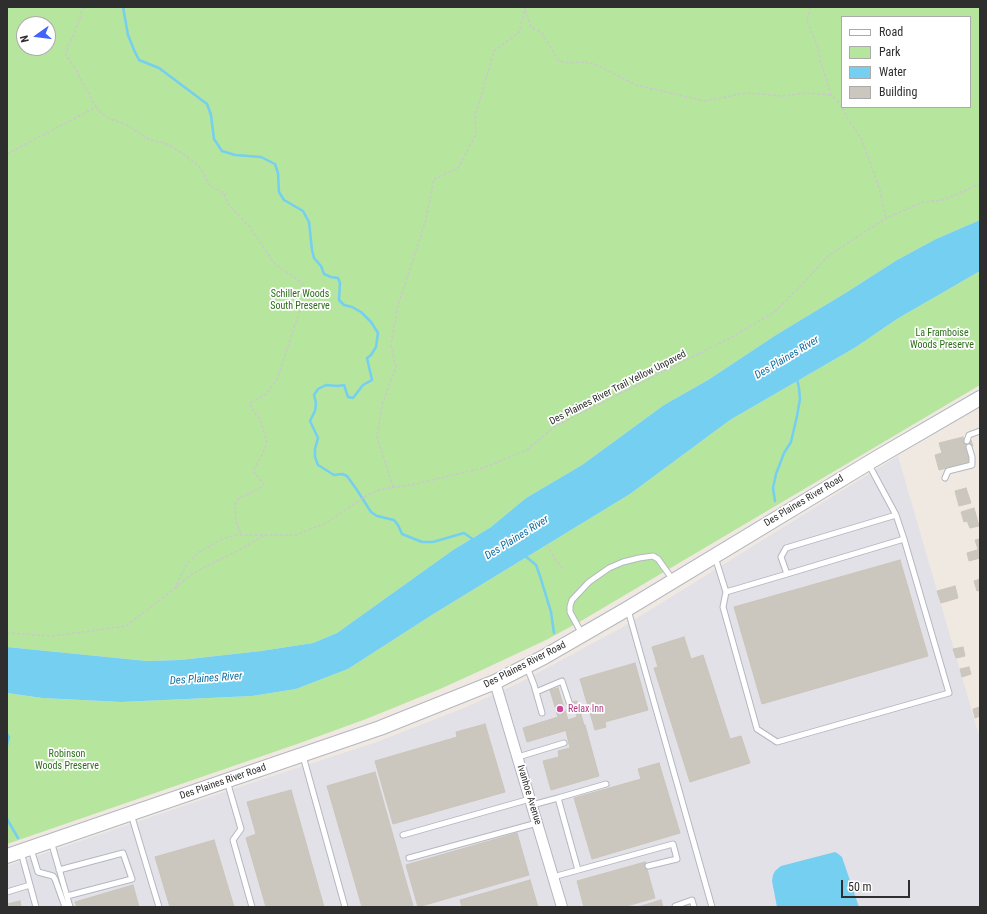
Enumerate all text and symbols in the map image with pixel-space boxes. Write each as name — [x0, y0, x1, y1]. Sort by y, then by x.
north arrow — [16, 16, 56, 56]
legend — [841, 16, 971, 108]
text: Road — [879, 25, 903, 39]
text: N — [18, 34, 32, 44]
text: Park — [879, 45, 900, 59]
text: Water — [879, 65, 907, 79]
text: Building — [879, 85, 917, 99]
park label: Schiller Woods South Preserve — [270, 288, 330, 312]
park label: La Framboise Woods Preserve — [910, 327, 974, 350]
water label: Des Plaines River — [752, 334, 822, 382]
street label: Des Plaines River Trail Yellow Unpaved — [548, 348, 688, 428]
street label: Des Plaines River Road — [762, 473, 846, 529]
water label: Des Plaines River — [483, 513, 551, 563]
street label: Des Plaines River Road — [482, 639, 568, 691]
water label: Des Plaines River — [169, 670, 243, 688]
place label: Relax Inn — [568, 703, 604, 715]
marker: Relax Inn — [555, 704, 565, 714]
park label: Robinson Woods Preserve — [35, 748, 99, 772]
street label: Des Plaines River Road — [178, 762, 268, 802]
street label: Ivanhoe Avenue — [514, 764, 544, 826]
scale bar — [843, 872, 912, 898]
text: 50 m — [848, 880, 872, 894]

